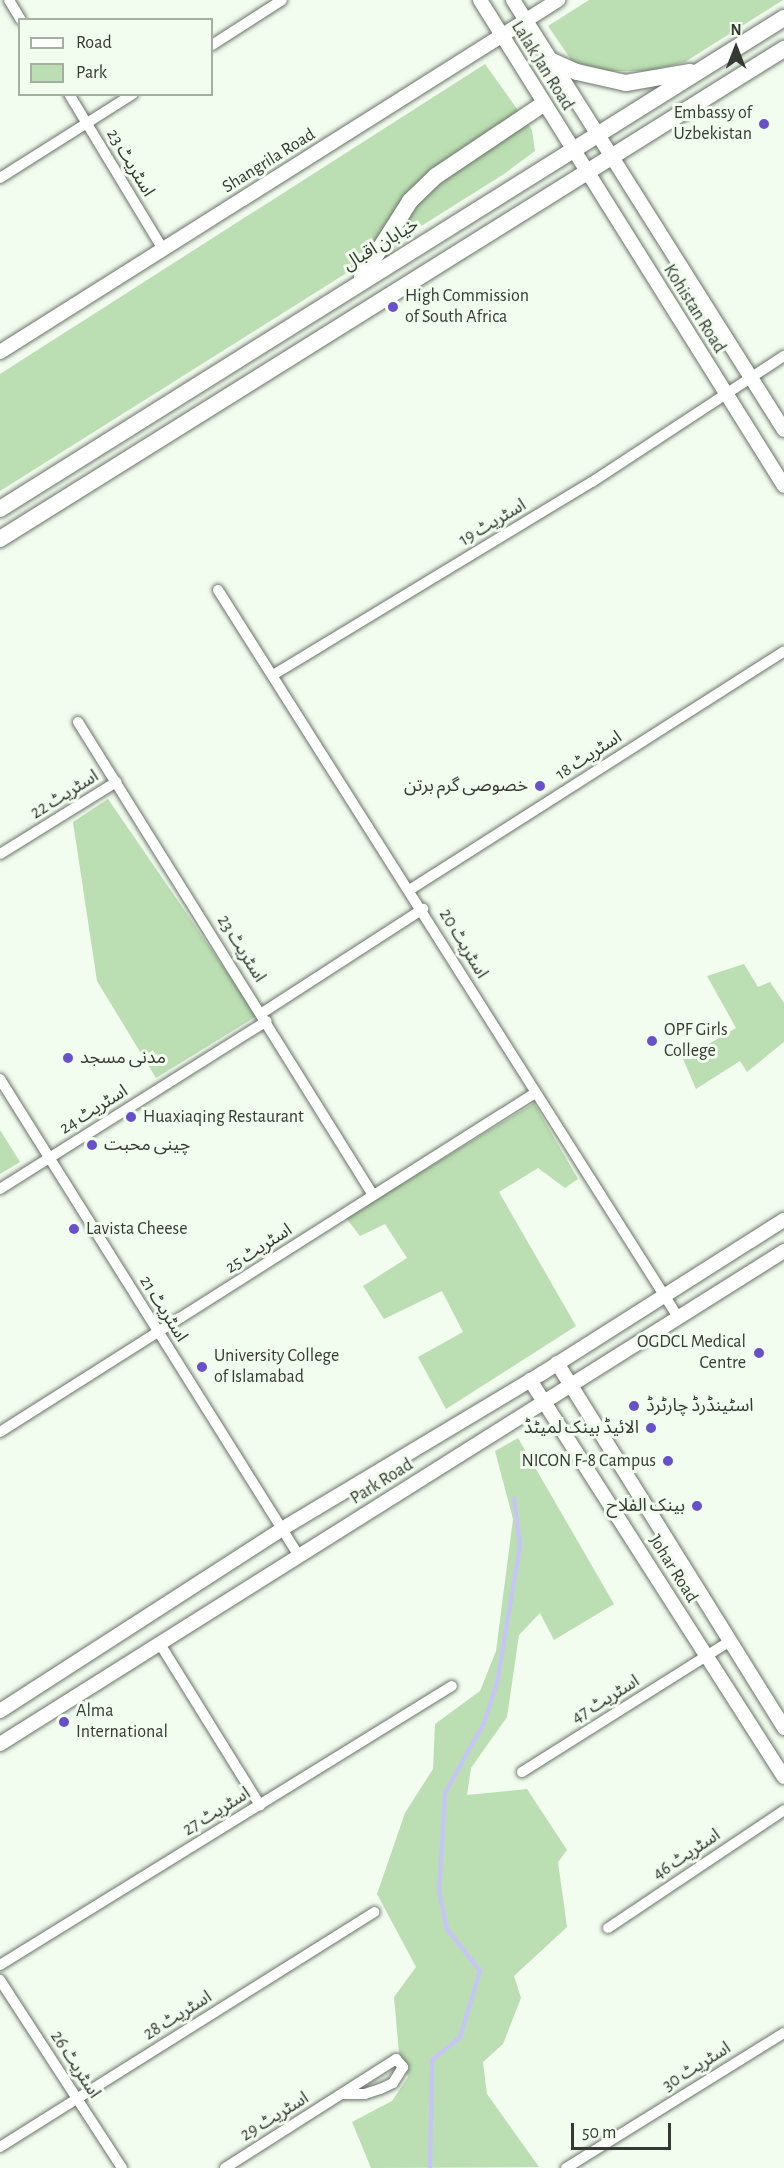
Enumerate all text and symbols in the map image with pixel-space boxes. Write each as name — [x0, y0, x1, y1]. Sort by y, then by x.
street label: Lalak Jan Road — [506, 17, 578, 115]
legend — [18, 18, 213, 96]
north arrow — [706, 18, 766, 78]
text: N — [730, 22, 742, 38]
text: Road — [76, 34, 112, 52]
text: Park — [76, 64, 107, 82]
place label: Embassy of Uzbekistan — [673, 103, 752, 146]
marker: Embassy of Uzbekistan — [757, 117, 771, 131]
street label: Shangrila Road — [219, 124, 319, 198]
street label: اسٹریٹ 23 — [101, 125, 159, 201]
street label: خیابان اقبال — [339, 214, 423, 276]
street label: Kohistan Road — [658, 261, 730, 357]
place label: High Commission of South Africa — [405, 286, 529, 328]
marker: High Commission of South Africa — [386, 300, 400, 314]
street label: اسٹریٹ 19 — [456, 495, 530, 551]
street label: اسٹریٹ 18 — [552, 727, 626, 785]
street label: اسٹریٹ 22 — [27, 766, 103, 824]
place label: خصوصی گرم برتن — [404, 775, 528, 797]
marker: خصوصی گرم برتن — [533, 779, 547, 793]
street label: اسٹریٹ 20 — [434, 905, 492, 983]
street label: اسٹریٹ 23 — [212, 911, 270, 987]
place label: OPF Girls College — [664, 1020, 728, 1062]
marker: OPF Girls College — [645, 1034, 659, 1048]
place label: مدنی مسجد — [80, 1047, 166, 1069]
marker: مدنی مسجد — [61, 1051, 75, 1065]
street label: اسٹریٹ 24 — [56, 1081, 132, 1139]
place label: Huaxiaqing Restaurant — [143, 1106, 304, 1128]
marker: Huaxiaqing Restaurant — [124, 1110, 138, 1124]
place label: چینی محبت — [104, 1134, 190, 1156]
marker: چینی محبت — [85, 1138, 99, 1152]
place label: Lavista Cheese — [86, 1218, 188, 1240]
street label: اسٹریٹ 25 — [221, 1219, 297, 1279]
marker: Lavista Cheese — [67, 1222, 81, 1236]
street label: اسٹریٹ 21 — [134, 1272, 192, 1346]
place label: OGDCL Medical Centre — [637, 1332, 746, 1374]
marker: OGDCL Medical Centre — [750, 1344, 768, 1362]
place label: University College of Islamabad — [214, 1346, 339, 1388]
marker: University College of Islamabad — [195, 1360, 209, 1374]
place label: اسٹینڈرڈ چارٹرڈ — [646, 1395, 754, 1417]
marker: اسٹینڈرڈ چارٹرڈ — [627, 1399, 641, 1413]
place label: الائیڈ بینک لمیٹڈ — [524, 1417, 639, 1439]
marker: الائیڈ بینک لمیٹڈ — [644, 1421, 658, 1435]
place label: NICON F-8 Campus — [521, 1450, 656, 1472]
street label: Park Road — [347, 1454, 417, 1510]
marker: NICON F-8 Campus — [661, 1454, 675, 1468]
place label: بینک الفلاح — [607, 1495, 685, 1517]
marker: بینک الفلاح — [690, 1499, 704, 1513]
street label: Johar Road — [644, 1531, 702, 1607]
street label: اسٹریٹ 47 — [568, 1671, 644, 1729]
place label: Alma International — [76, 1701, 168, 1744]
marker: Alma International — [57, 1715, 71, 1729]
street label: اسٹریٹ 27 — [179, 1783, 255, 1841]
street label: اسٹریٹ 46 — [649, 1825, 725, 1885]
street label: اسٹریٹ 28 — [140, 1987, 216, 2045]
street label: اسٹریٹ 26 — [45, 2027, 105, 2103]
street label: اسٹریٹ 30 — [659, 2038, 735, 2096]
street label: اسٹریٹ 29 — [237, 2088, 313, 2146]
scale bar — [574, 2111, 674, 2149]
text: 50 m — [582, 2124, 616, 2142]

